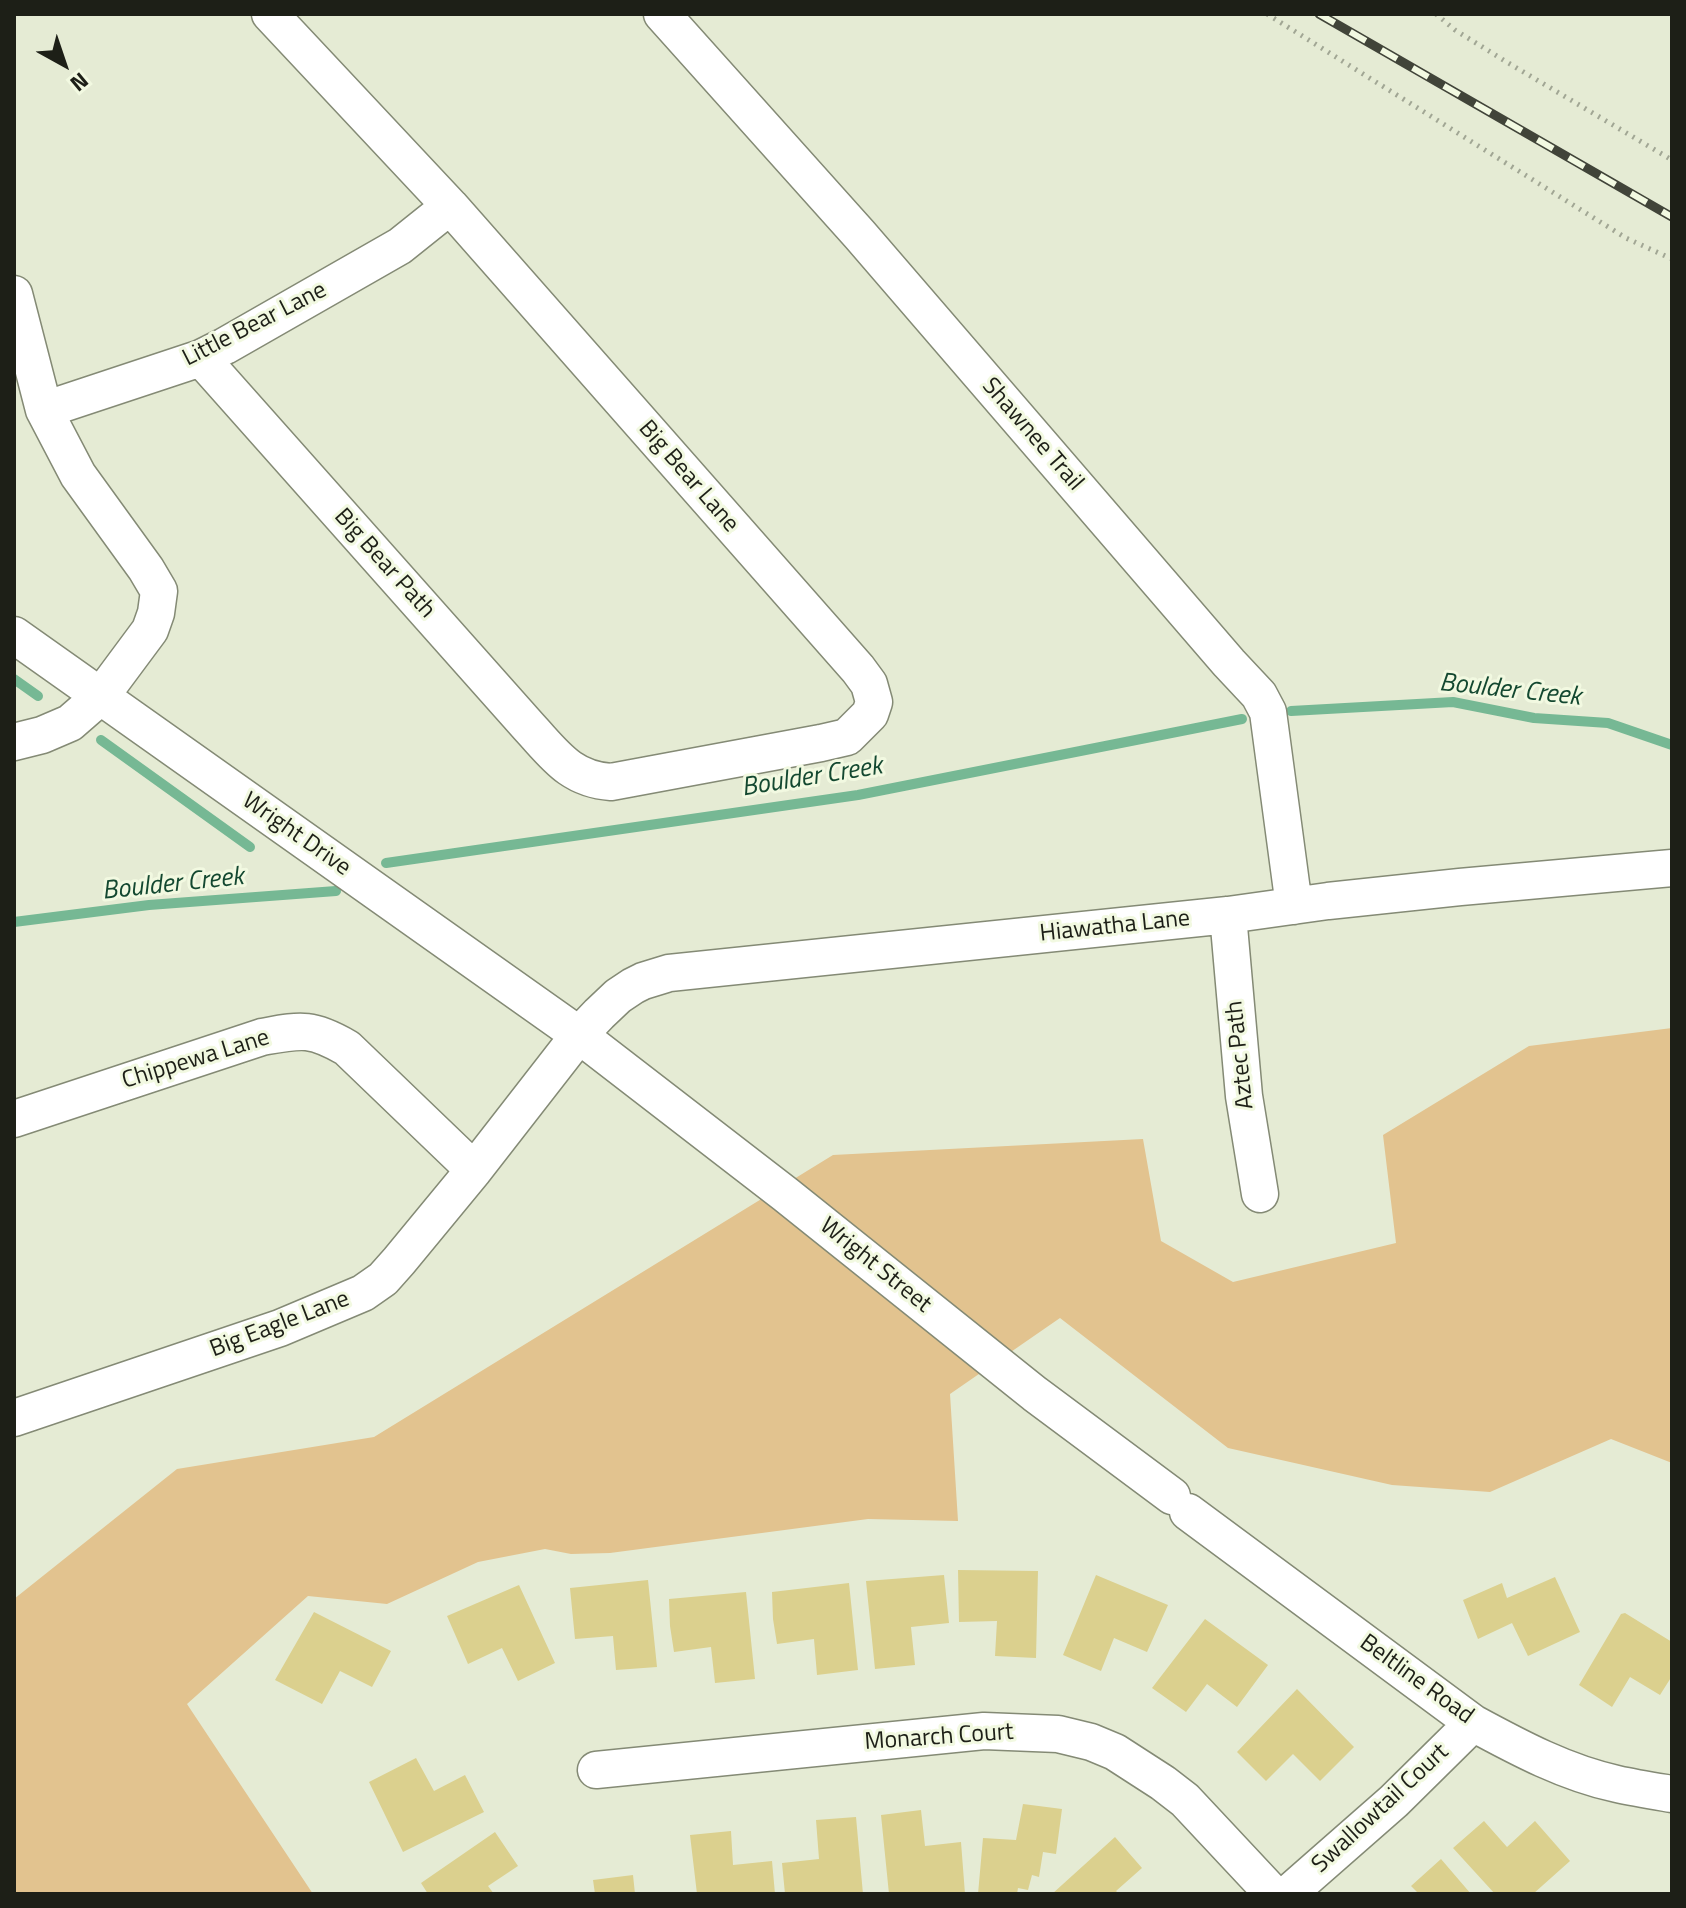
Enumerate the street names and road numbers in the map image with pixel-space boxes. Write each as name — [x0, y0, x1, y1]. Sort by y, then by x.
street label: Little Bear Lane — [178, 276, 332, 374]
street label: Shawnee Trail — [975, 373, 1089, 497]
street label: Big Bear Lane — [632, 415, 744, 539]
street label: Big Bear Path — [327, 503, 441, 625]
street label: Wright Drive — [236, 787, 356, 883]
street label: Hiawatha Lane — [1038, 905, 1192, 949]
street label: Aztec Path — [1221, 999, 1261, 1111]
street label: Chippewa Lane — [119, 1024, 273, 1096]
street label: Wright Street — [813, 1212, 937, 1320]
street label: Big Eagle Lane — [206, 1285, 354, 1365]
street label: Beltline Road — [1353, 1629, 1479, 1731]
street label: Monarch Court — [864, 1718, 1014, 1758]
street label: Swallowtail Court — [1307, 1738, 1455, 1880]

